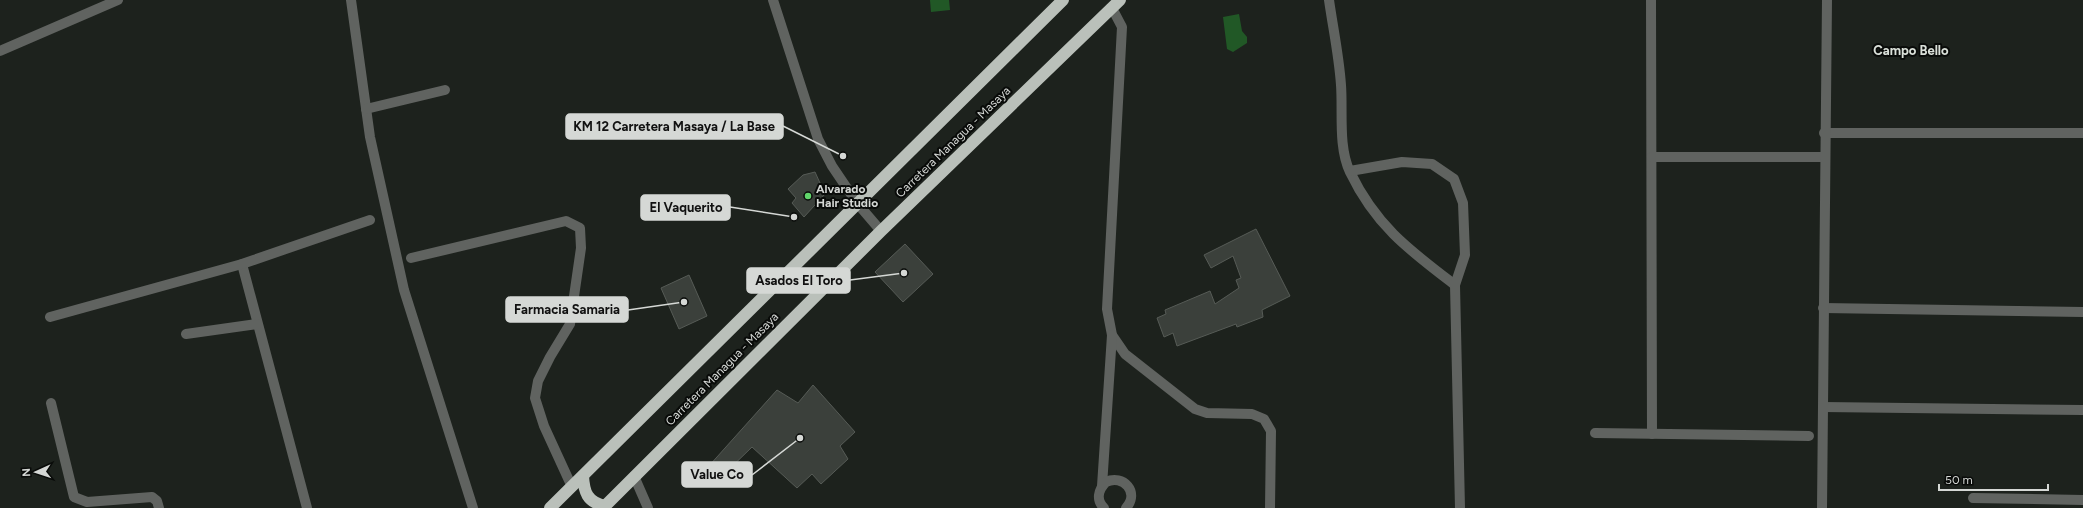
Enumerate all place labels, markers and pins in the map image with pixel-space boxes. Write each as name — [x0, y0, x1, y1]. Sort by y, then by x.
callout: KM 12 Carretera Masaya / La Base — [566, 114, 783, 139]
place label: Alvarado Hair Studio — [816, 182, 878, 210]
marker: Alvarado Hair Studio — [803, 191, 813, 201]
callout: El Vaquerito — [641, 195, 730, 220]
callout: Asados El Toro — [747, 268, 850, 293]
callout: Farmacia Samaria — [506, 297, 628, 322]
callout: Value Co — [682, 462, 752, 487]

